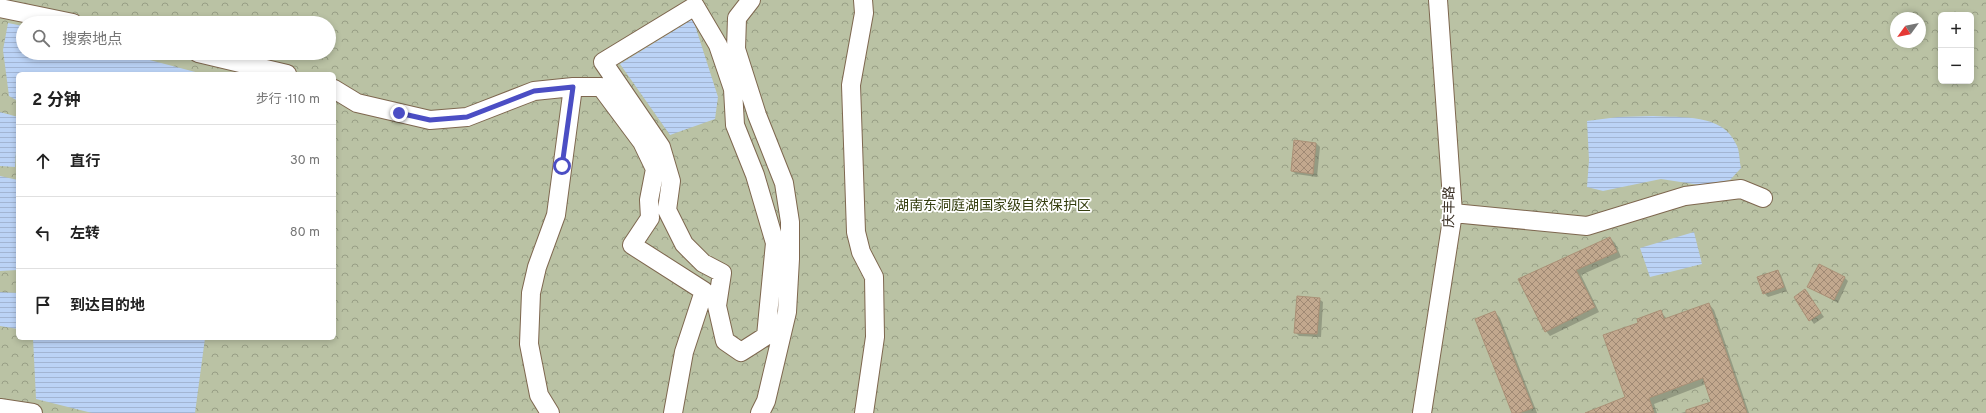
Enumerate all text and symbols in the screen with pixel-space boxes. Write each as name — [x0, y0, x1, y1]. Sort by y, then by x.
north arrow — [1890, 12, 1926, 48]
map controls — [1938, 12, 1974, 84]
button: + — [1938, 12, 1974, 48]
search box — [16, 16, 336, 60]
icon: search — [30, 27, 52, 49]
text: 搜索地点 — [62, 31, 122, 50]
button: − — [1938, 48, 1974, 84]
text: 2 分钟 — [32, 90, 81, 112]
text: 步行 · 110 m — [256, 92, 320, 108]
route end — [390, 104, 408, 122]
icon: ahead — [32, 150, 54, 172]
text: 直行 — [70, 153, 100, 172]
text: 30 m — [290, 153, 320, 169]
route start — [553, 157, 571, 175]
street label: 庆丰路 — [1441, 186, 1459, 228]
park label: 湖南东洞庭湖国家级自然保护区 — [895, 197, 1091, 215]
icon: left — [32, 222, 54, 244]
text: 左转 — [70, 225, 100, 244]
text: 80 m — [290, 225, 320, 241]
icon: arrive — [32, 294, 54, 316]
text: 到达目的地 — [70, 297, 145, 316]

